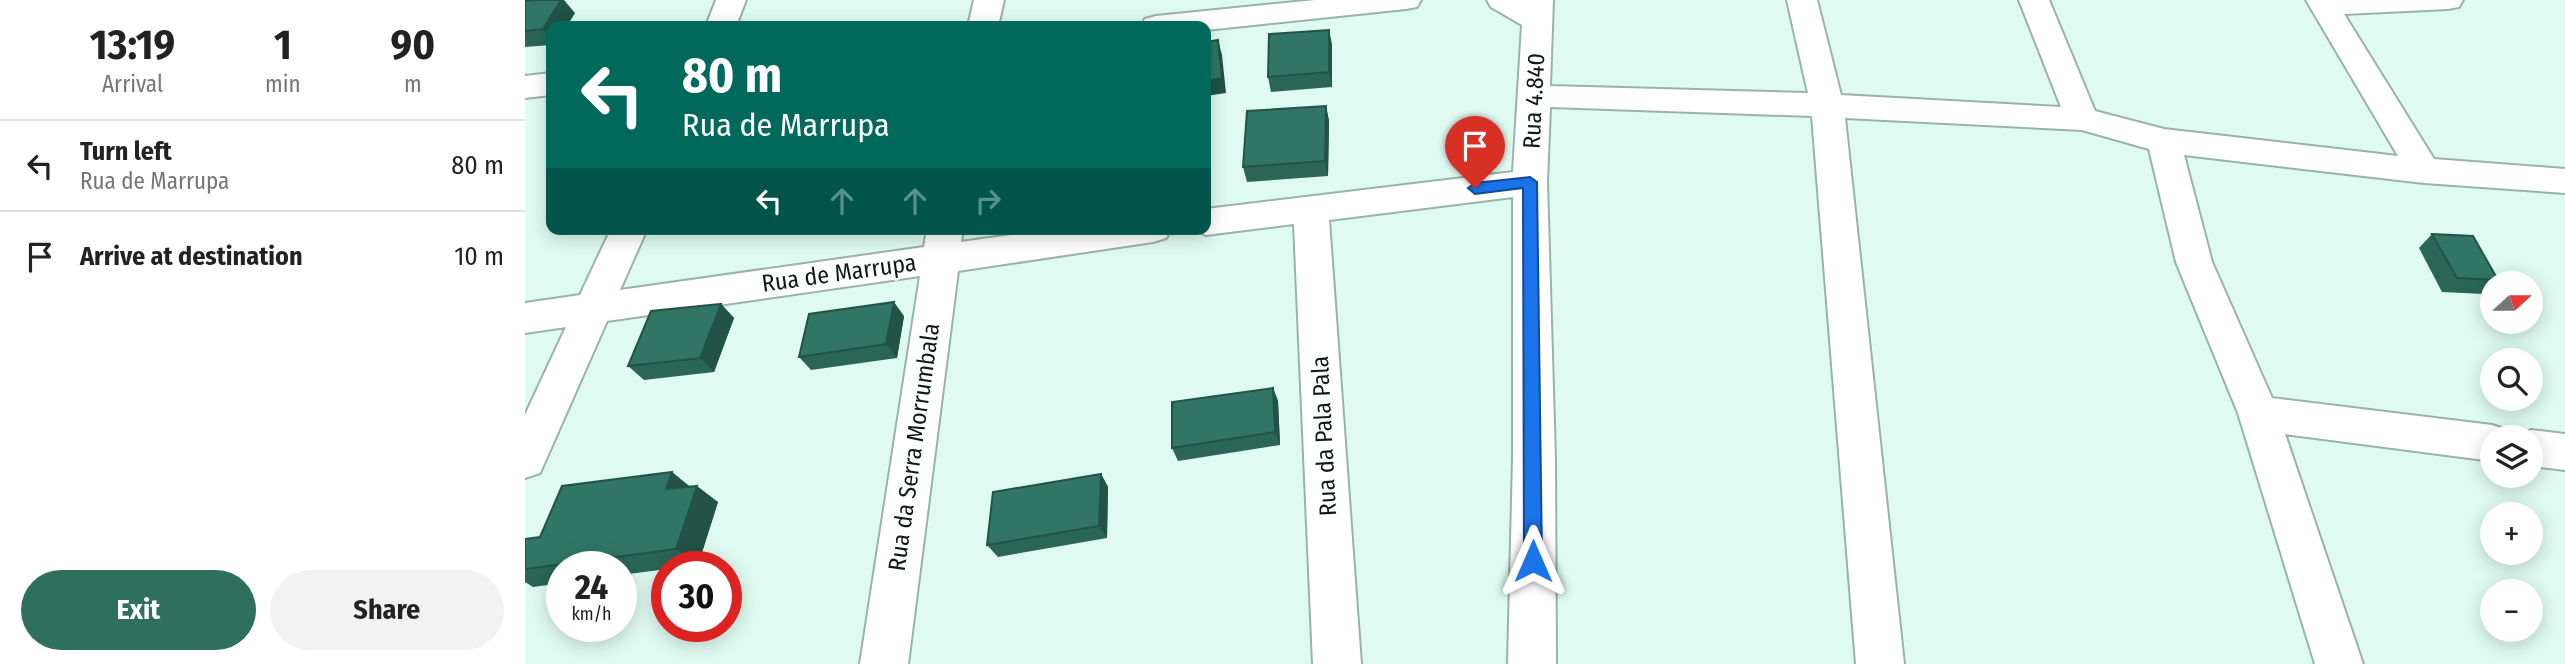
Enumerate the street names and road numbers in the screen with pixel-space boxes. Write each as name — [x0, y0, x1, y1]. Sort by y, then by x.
street label: Rua 4.840 — [1518, 52, 1550, 150]
street label: Rua de Marrupa — [760, 248, 918, 298]
street label: Rua da Serra Morrumbala — [883, 321, 945, 573]
street label: Rua da Pala Pala — [1306, 355, 1342, 517]

